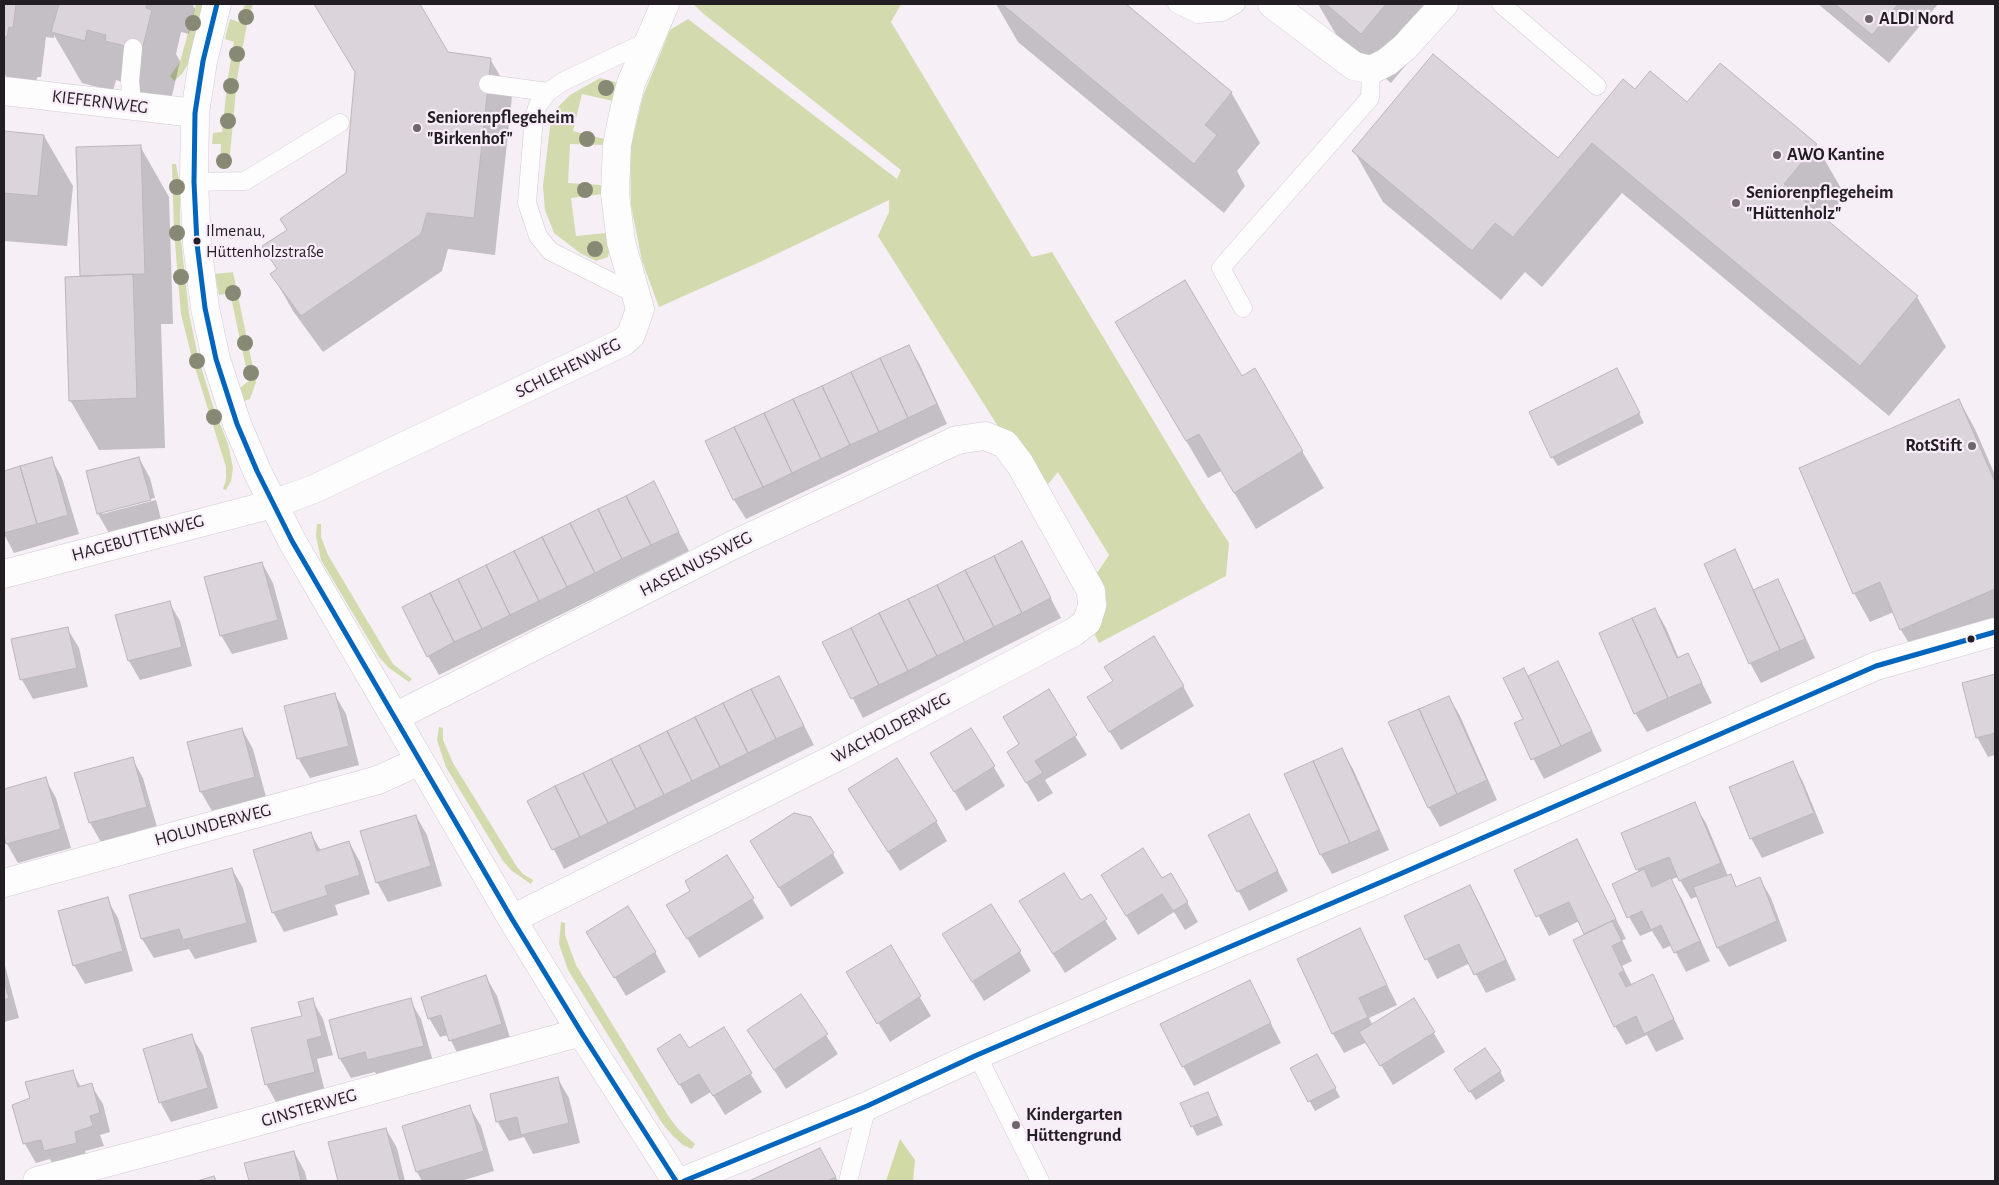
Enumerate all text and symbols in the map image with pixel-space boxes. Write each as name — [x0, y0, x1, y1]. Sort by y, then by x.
place label: ALDI Nord — [1879, 8, 1954, 30]
marker: ALDI Nord — [1863, 13, 1875, 25]
street label: KIEFERNWEG — [51, 85, 149, 119]
place label: Seniorenpflegeheim "Birkenhof" — [427, 107, 574, 150]
marker: Seniorenpflegeheim "Birkenhof" — [411, 122, 423, 134]
place label: AWO Kantine — [1787, 144, 1885, 166]
marker: AWO Kantine — [1771, 149, 1783, 161]
place label: Seniorenpflegeheim "Hüttenholz" — [1746, 182, 1893, 224]
marker: Seniorenpflegeheim "Hüttenholz" — [1730, 197, 1742, 209]
place label: Ilmenau, Hüttenholzstraße — [206, 221, 324, 261]
marker: Ilmenau, Hüttenholzstraße — [192, 236, 202, 246]
street label: SCHLEHENWEG — [512, 333, 624, 403]
place label: RotStift — [1905, 435, 1962, 457]
marker: RotStift — [1966, 440, 1978, 452]
street label: HAGEBUTTENWEG — [69, 510, 207, 566]
street label: HASELNUSSWEG — [636, 526, 756, 602]
unlabelled marker — [1966, 634, 1976, 644]
street label: WACHOLDERWEG — [828, 688, 954, 768]
street label: HOLUNDERWEG — [152, 799, 274, 851]
street label: GINSTERWEG — [259, 1084, 359, 1132]
place label: Kindergarten Hüttengrund — [1026, 1104, 1123, 1146]
marker: Kindergarten Hüttengrund — [1010, 1119, 1022, 1131]

